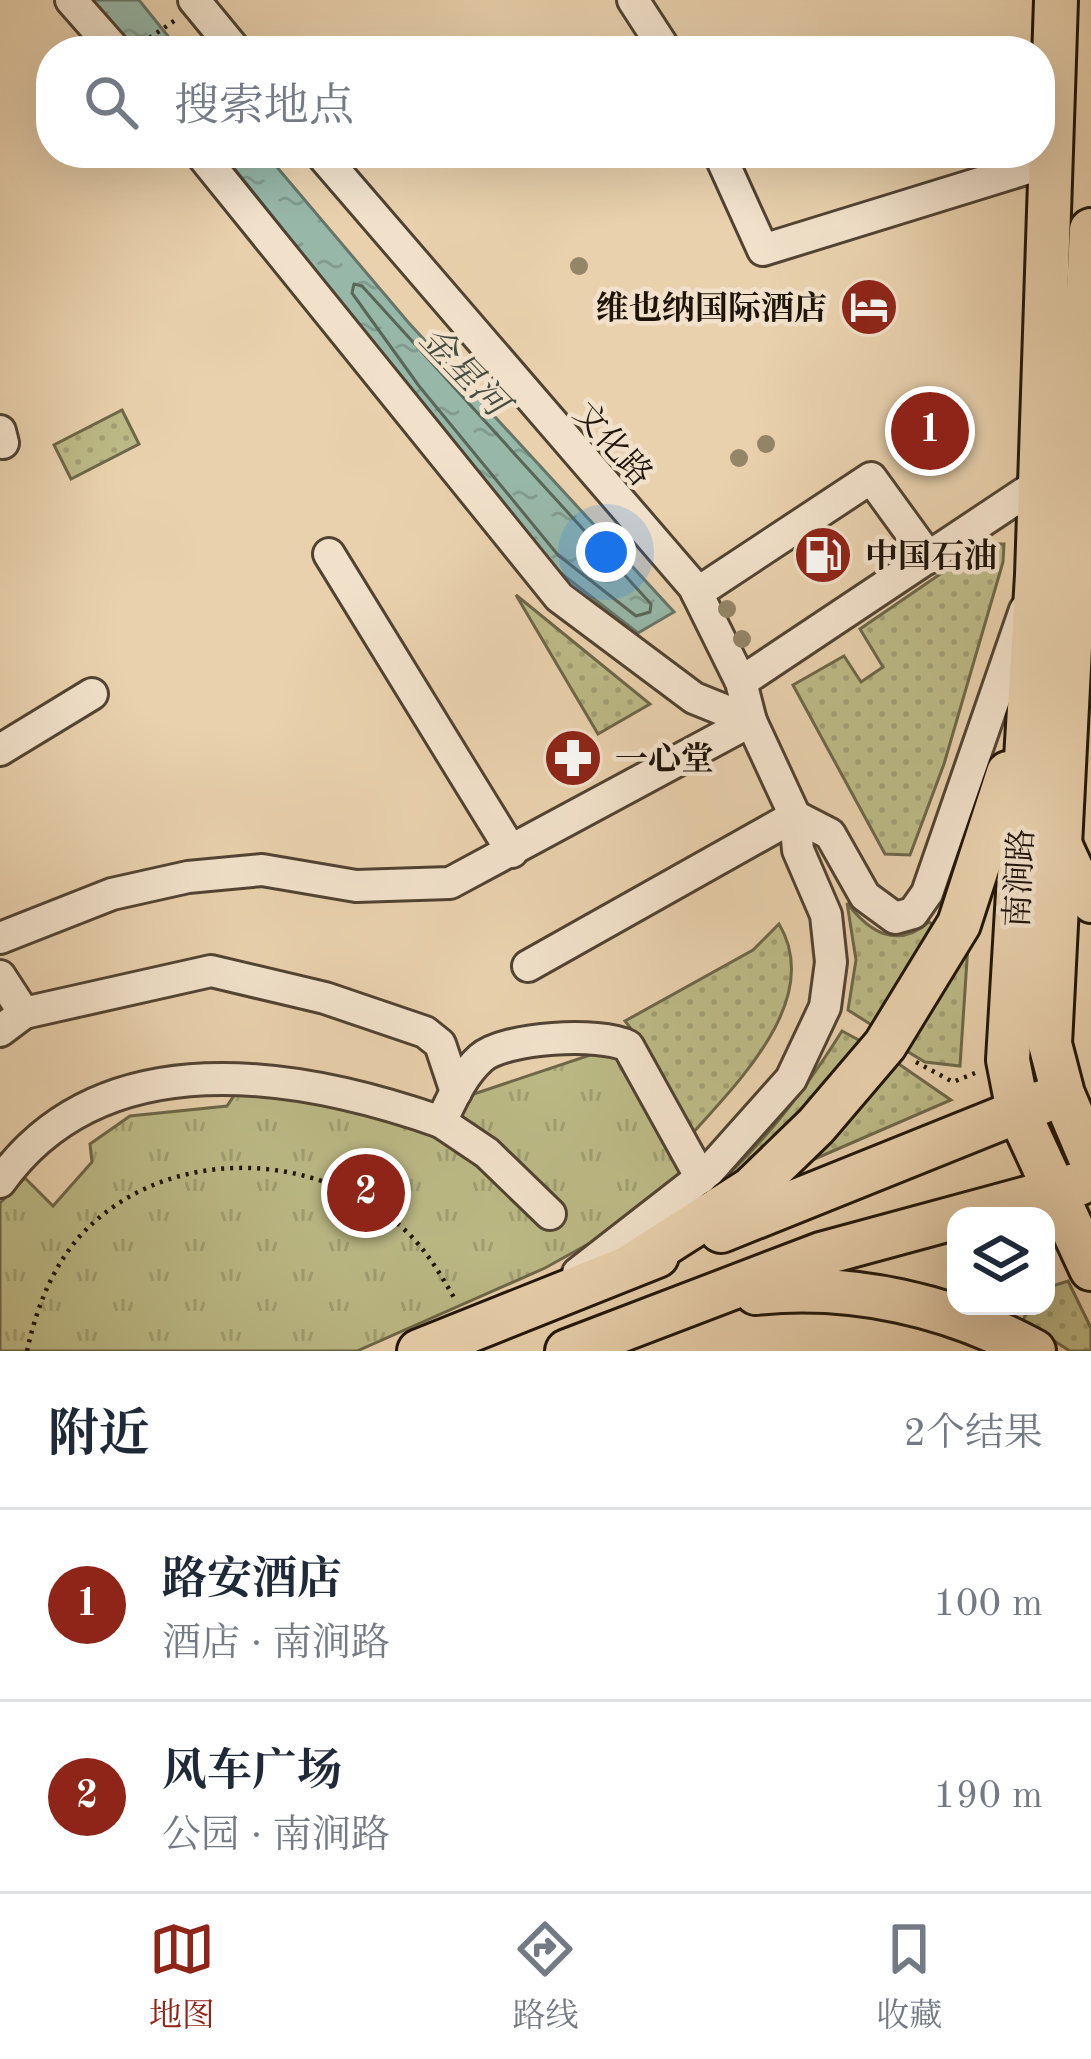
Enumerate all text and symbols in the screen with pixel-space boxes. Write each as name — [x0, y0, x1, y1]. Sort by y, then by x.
search box — [36, 36, 1055, 168]
icon: search — [78, 69, 144, 135]
text: 搜索地点 — [174, 86, 354, 131]
hotel icon: 维也纳国际酒店 — [838, 276, 900, 338]
place label: 维也纳国际酒店 — [596, 290, 827, 327]
water label: 金星河 — [412, 319, 520, 428]
pin: 1 — [891, 386, 969, 476]
street label: 文化路 — [566, 396, 659, 493]
your location — [576, 522, 636, 582]
fuel station icon: 中国石油 — [792, 524, 854, 586]
place label: 中国石油 — [865, 538, 997, 575]
pharmacy icon: 一心堂 — [542, 727, 604, 789]
place label: 一心堂 — [615, 741, 714, 778]
street label: 南涧路 — [999, 828, 1041, 928]
pin: 2 — [327, 1148, 405, 1238]
map controls — [947, 1207, 1055, 1315]
button: layers — [947, 1207, 1055, 1315]
text: 附近 — [48, 1411, 150, 1462]
text: 2个结果 — [903, 1415, 1043, 1454]
text: 路安酒店 — [162, 1559, 342, 1604]
text: 1 — [76, 1585, 98, 1624]
text: 100 m — [933, 1585, 1043, 1624]
text: 酒店 · 南涧路 — [162, 1625, 390, 1664]
text: 风车广场 — [162, 1751, 342, 1796]
text: 2 — [76, 1777, 98, 1816]
text: 190 m — [933, 1777, 1043, 1816]
text: 公园 · 南涧路 — [162, 1817, 390, 1856]
tab: 地图 — [149, 1916, 215, 2038]
tab: 路线 — [512, 1916, 578, 2038]
tab: 收藏 — [876, 1916, 942, 2038]

